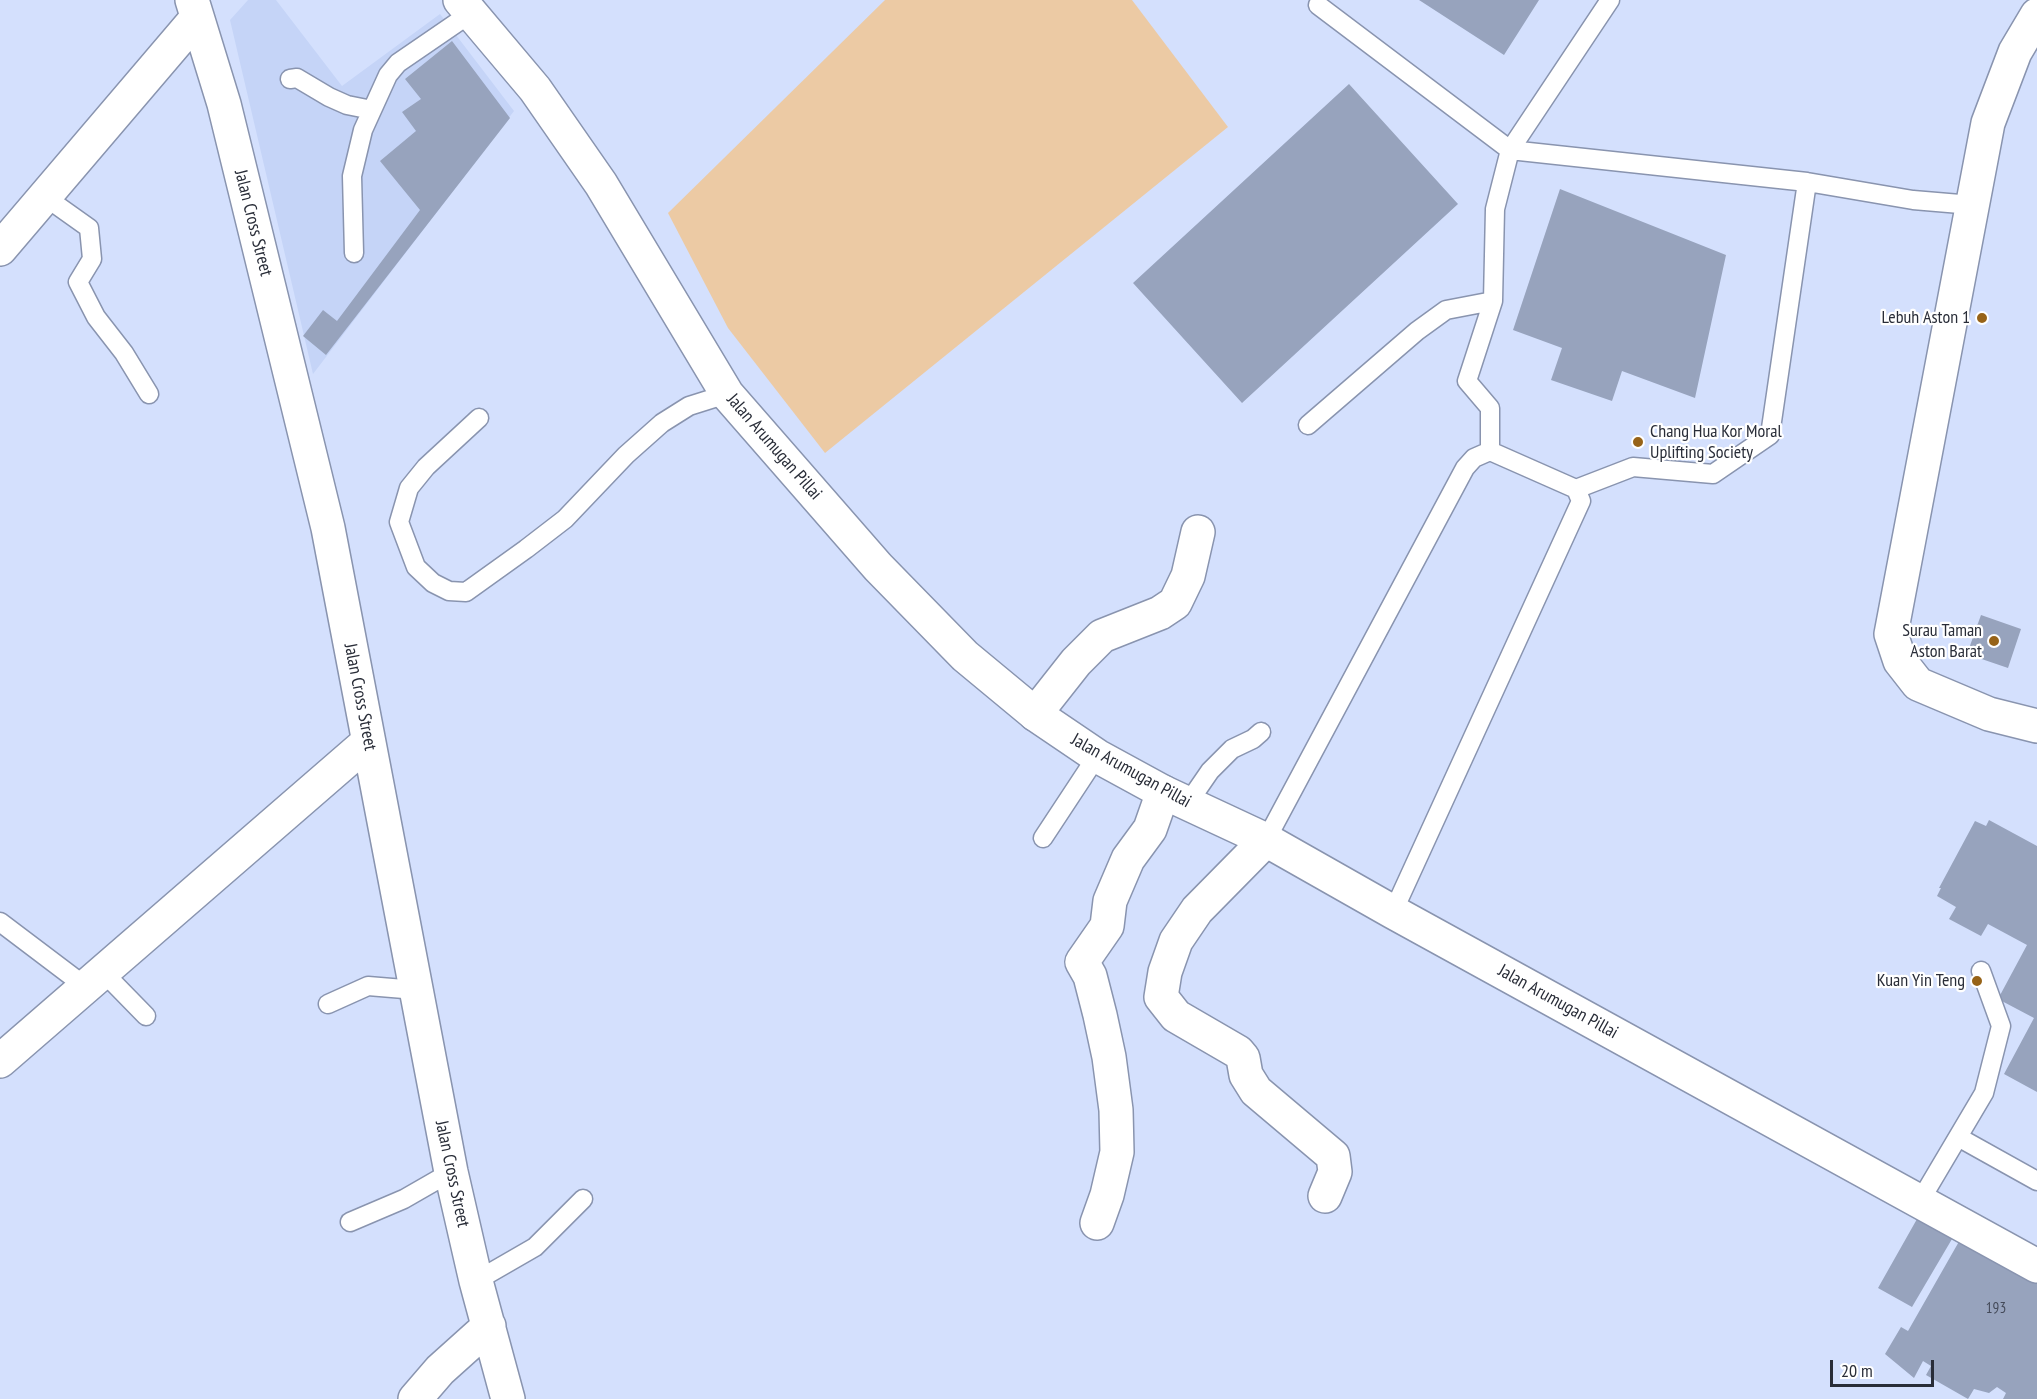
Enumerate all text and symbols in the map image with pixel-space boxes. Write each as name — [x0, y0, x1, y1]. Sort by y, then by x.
street label: Jalan Cross Street — [229, 168, 277, 278]
place label: Lebuh Aston 1 — [1882, 307, 1970, 329]
marker: Lebuh Aston 1 — [1975, 311, 1989, 325]
street label: Jalan Arumugan Pillai — [722, 389, 826, 505]
place label: Chang Hua Kor Moral Uplifting Society — [1650, 421, 1782, 464]
marker: Chang Hua Kor Moral Uplifting Society — [1631, 435, 1645, 449]
place label: Surau Taman Aston Barat — [1902, 620, 1982, 662]
marker: Surau Taman Aston Barat — [1987, 634, 2001, 648]
street label: Jalan Cross Street — [339, 642, 381, 752]
street label: Jalan Arumugan Pillai — [1067, 729, 1195, 813]
street label: Jalan Arumugan Pillai — [1494, 960, 1622, 1044]
place label: Kuan Yin Teng — [1877, 970, 1965, 992]
marker: Kuan Yin Teng — [1970, 974, 1984, 988]
street label: Jalan Cross Street — [430, 1119, 474, 1229]
house number: 193 — [1986, 1300, 2006, 1318]
scale bar — [1833, 1348, 1936, 1386]
text: 20 m — [1841, 1359, 1873, 1382]

